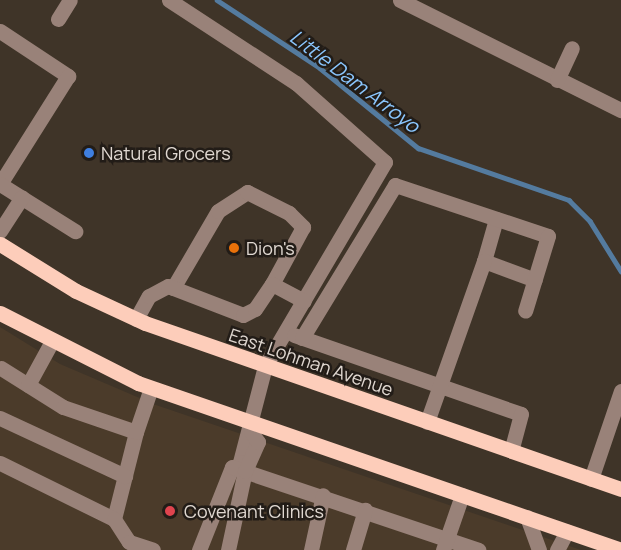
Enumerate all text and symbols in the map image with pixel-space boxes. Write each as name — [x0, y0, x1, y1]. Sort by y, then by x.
water label: Little Dam Arroyo — [286, 25, 424, 137]
place label: Natural Grocers — [101, 142, 231, 164]
marker: Natural Grocers — [82, 146, 96, 160]
place label: Dion's — [246, 237, 295, 259]
marker: Dion's — [227, 241, 241, 255]
street label: East Lohman Avenue — [226, 324, 396, 400]
place label: Covenant Clinics — [184, 500, 324, 522]
marker: Covenant Clinics — [161, 502, 179, 520]

